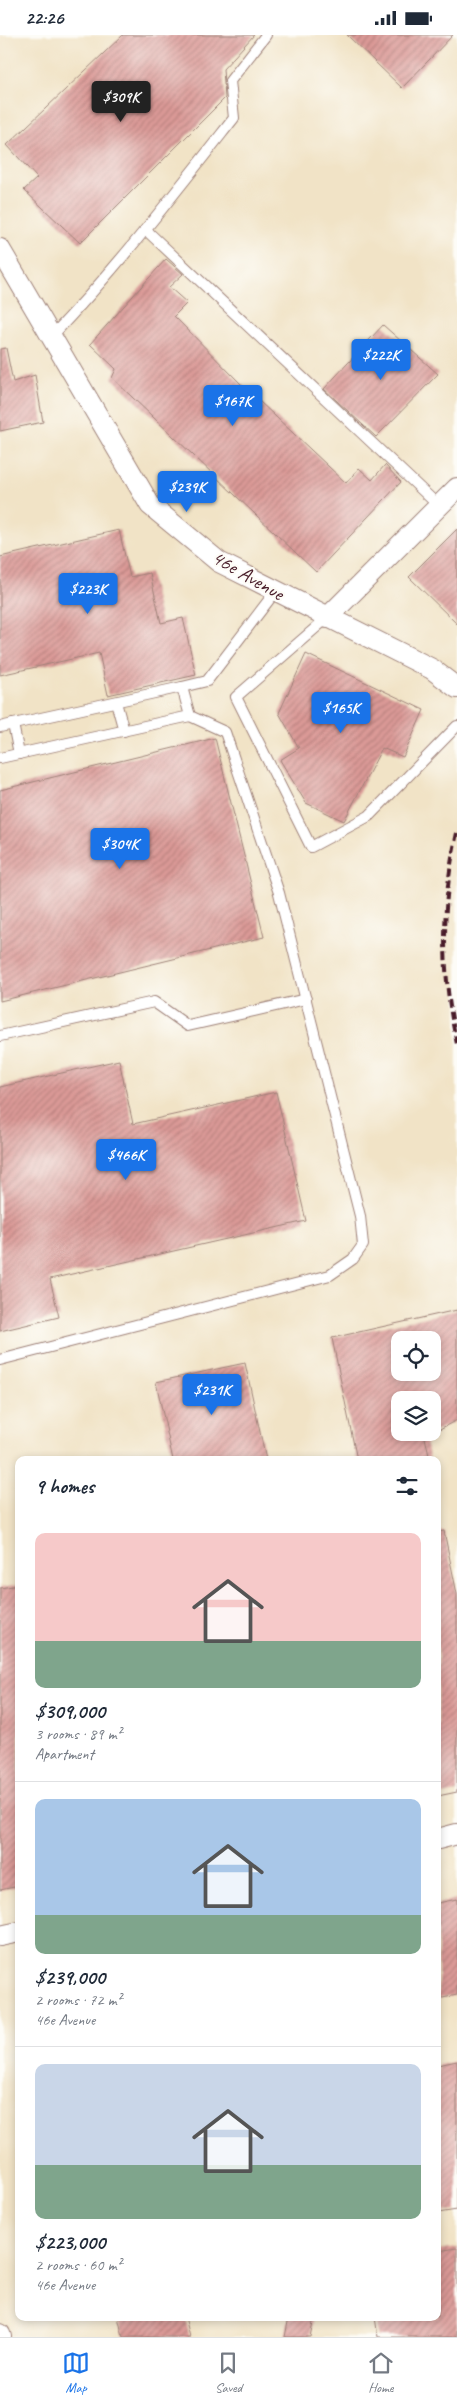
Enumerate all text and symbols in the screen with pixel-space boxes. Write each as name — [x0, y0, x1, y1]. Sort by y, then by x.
text: 22:26 — [25, 6, 63, 30]
pin: $309K — [86, 81, 156, 123]
text: $309K — [103, 87, 139, 107]
pin: $222K — [346, 339, 416, 381]
text: $222K — [363, 345, 399, 365]
pin: $167K — [198, 385, 268, 427]
text: $167K — [214, 391, 252, 411]
pin: $239K — [152, 471, 222, 513]
text: $239K — [169, 477, 205, 497]
street label: 46e Avenue — [207, 544, 291, 607]
pin: $223K — [53, 573, 123, 615]
text: $223K — [70, 579, 106, 599]
pin: $165K — [306, 691, 376, 734]
text: $165K — [322, 698, 360, 718]
pin: $304K — [85, 827, 155, 870]
text: $304K — [102, 834, 138, 854]
pin: $466K — [91, 1139, 161, 1181]
text: $466K — [107, 1145, 145, 1165]
map controls — [391, 1331, 441, 1441]
button: locate — [391, 1331, 441, 1381]
pin: $231K — [177, 1373, 247, 1416]
text: $231K — [194, 1380, 230, 1400]
button: layers — [391, 1391, 441, 1441]
icon: filters — [393, 1472, 421, 1500]
text: 9 homes — [35, 1473, 94, 1499]
icon: home — [183, 1566, 273, 1656]
text: $309,000 — [35, 1698, 105, 1724]
text: 3 rooms · 89 m² — [35, 1724, 121, 1744]
text: Apartment — [35, 1744, 94, 1764]
icon: home — [183, 1831, 273, 1921]
text: $239,000 — [35, 1964, 105, 1990]
text: 2 rooms · 72 m² — [35, 1990, 121, 2010]
text: 46e Avenue — [35, 2010, 95, 2030]
icon: home — [183, 2096, 273, 2186]
text: $223,000 — [35, 2229, 105, 2255]
text: 2 rooms · 60 m² — [35, 2255, 121, 2275]
text: 46e Avenue — [35, 2275, 95, 2295]
tab: Map — [62, 2349, 90, 2396]
tab: Saved — [214, 2349, 242, 2396]
tab: Home — [367, 2349, 395, 2396]

